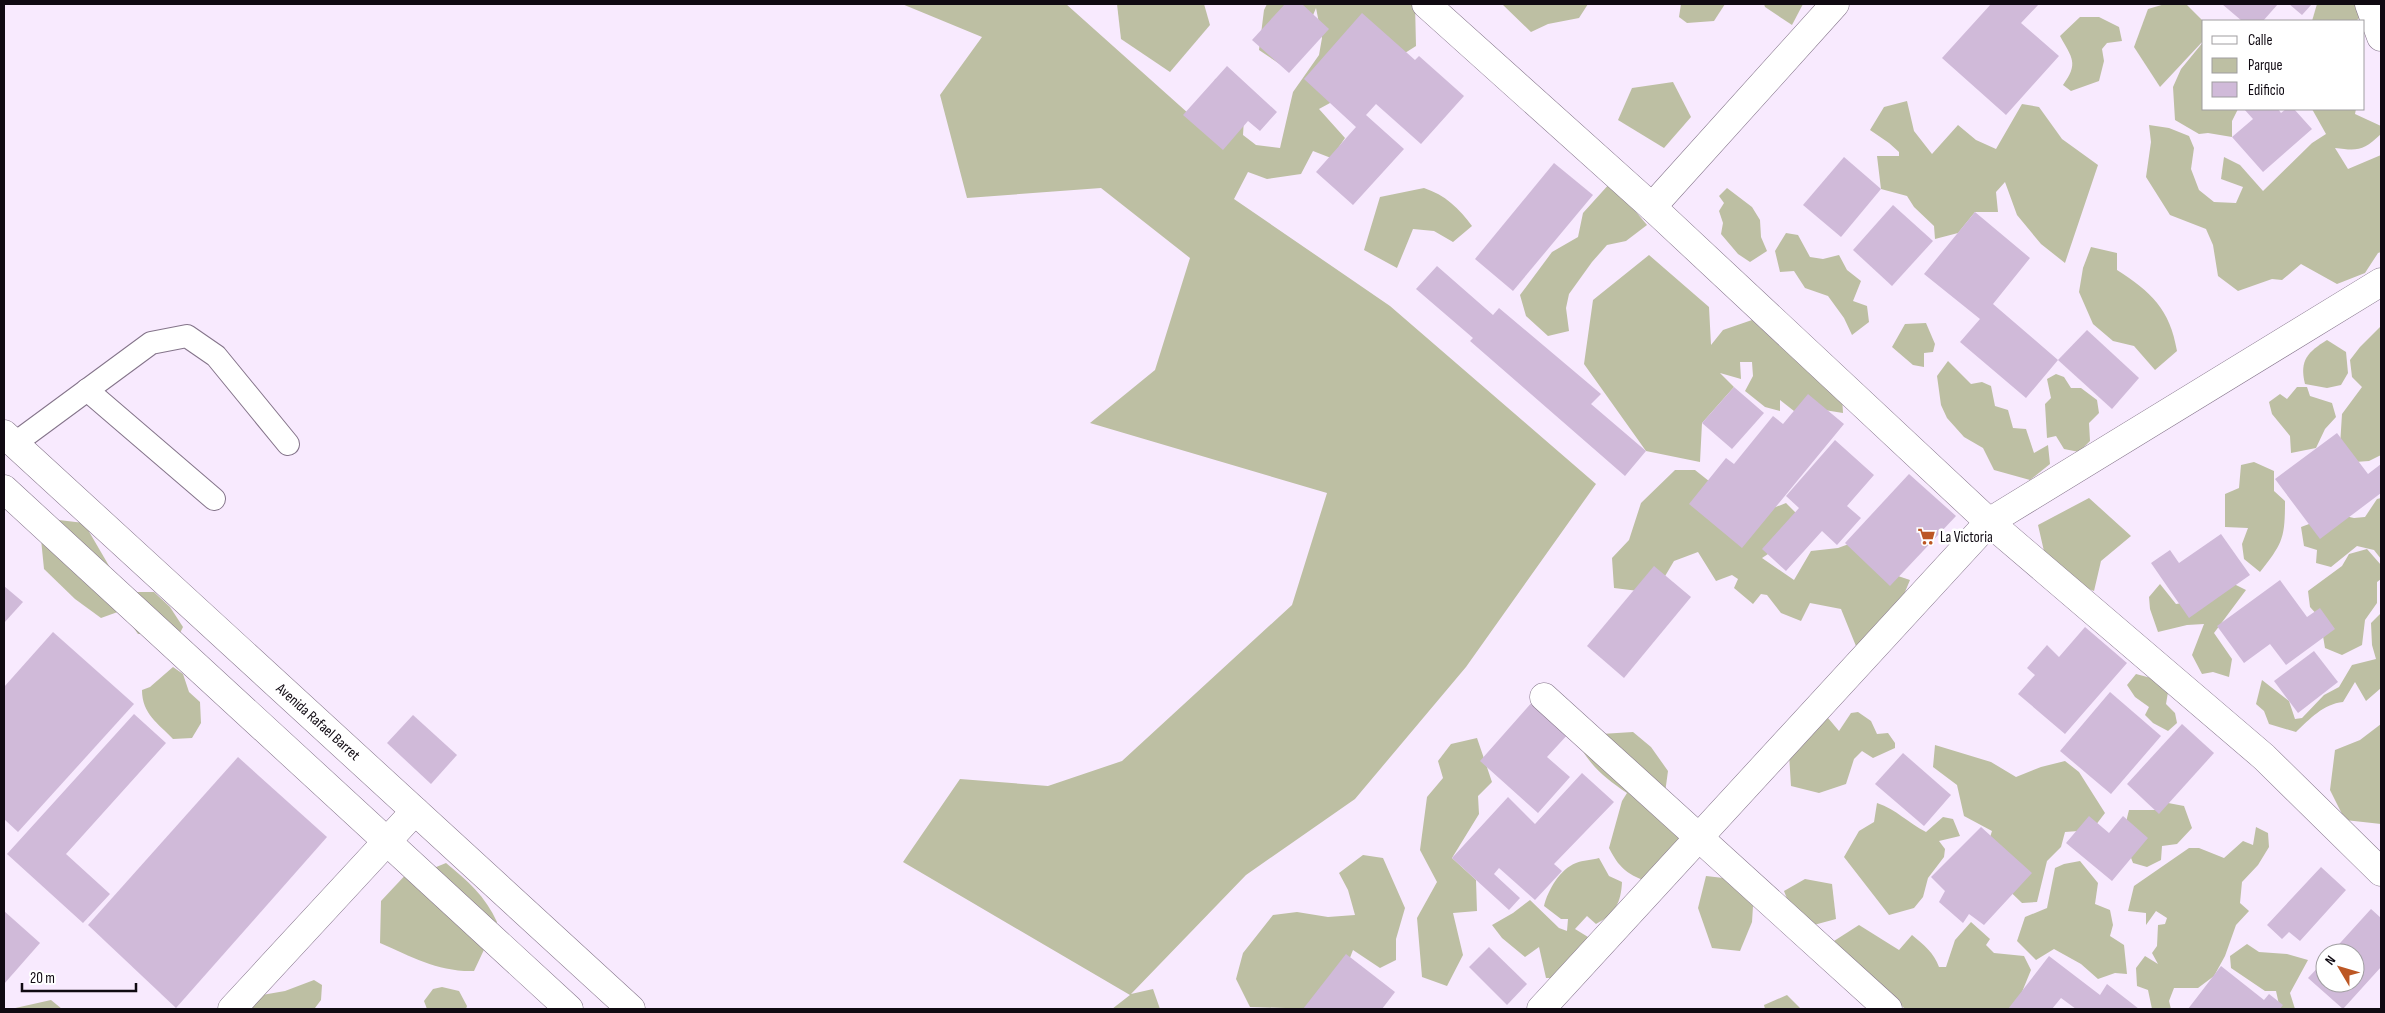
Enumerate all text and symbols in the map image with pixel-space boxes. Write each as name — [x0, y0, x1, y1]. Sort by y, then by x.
legend — [2202, 20, 2365, 110]
text: Calle — [2248, 31, 2272, 50]
text: Parque — [2248, 56, 2283, 75]
text: Edificio — [2248, 81, 2285, 100]
supermarket icon: La Victoria — [1916, 527, 1936, 547]
place label: La Victoria — [1940, 528, 1993, 547]
street label: Avenida Rafael Barret — [271, 679, 364, 765]
north arrow — [2315, 943, 2365, 993]
text: N — [2321, 952, 2339, 968]
scale bar — [22, 960, 136, 992]
text: 20 m — [30, 969, 55, 988]

